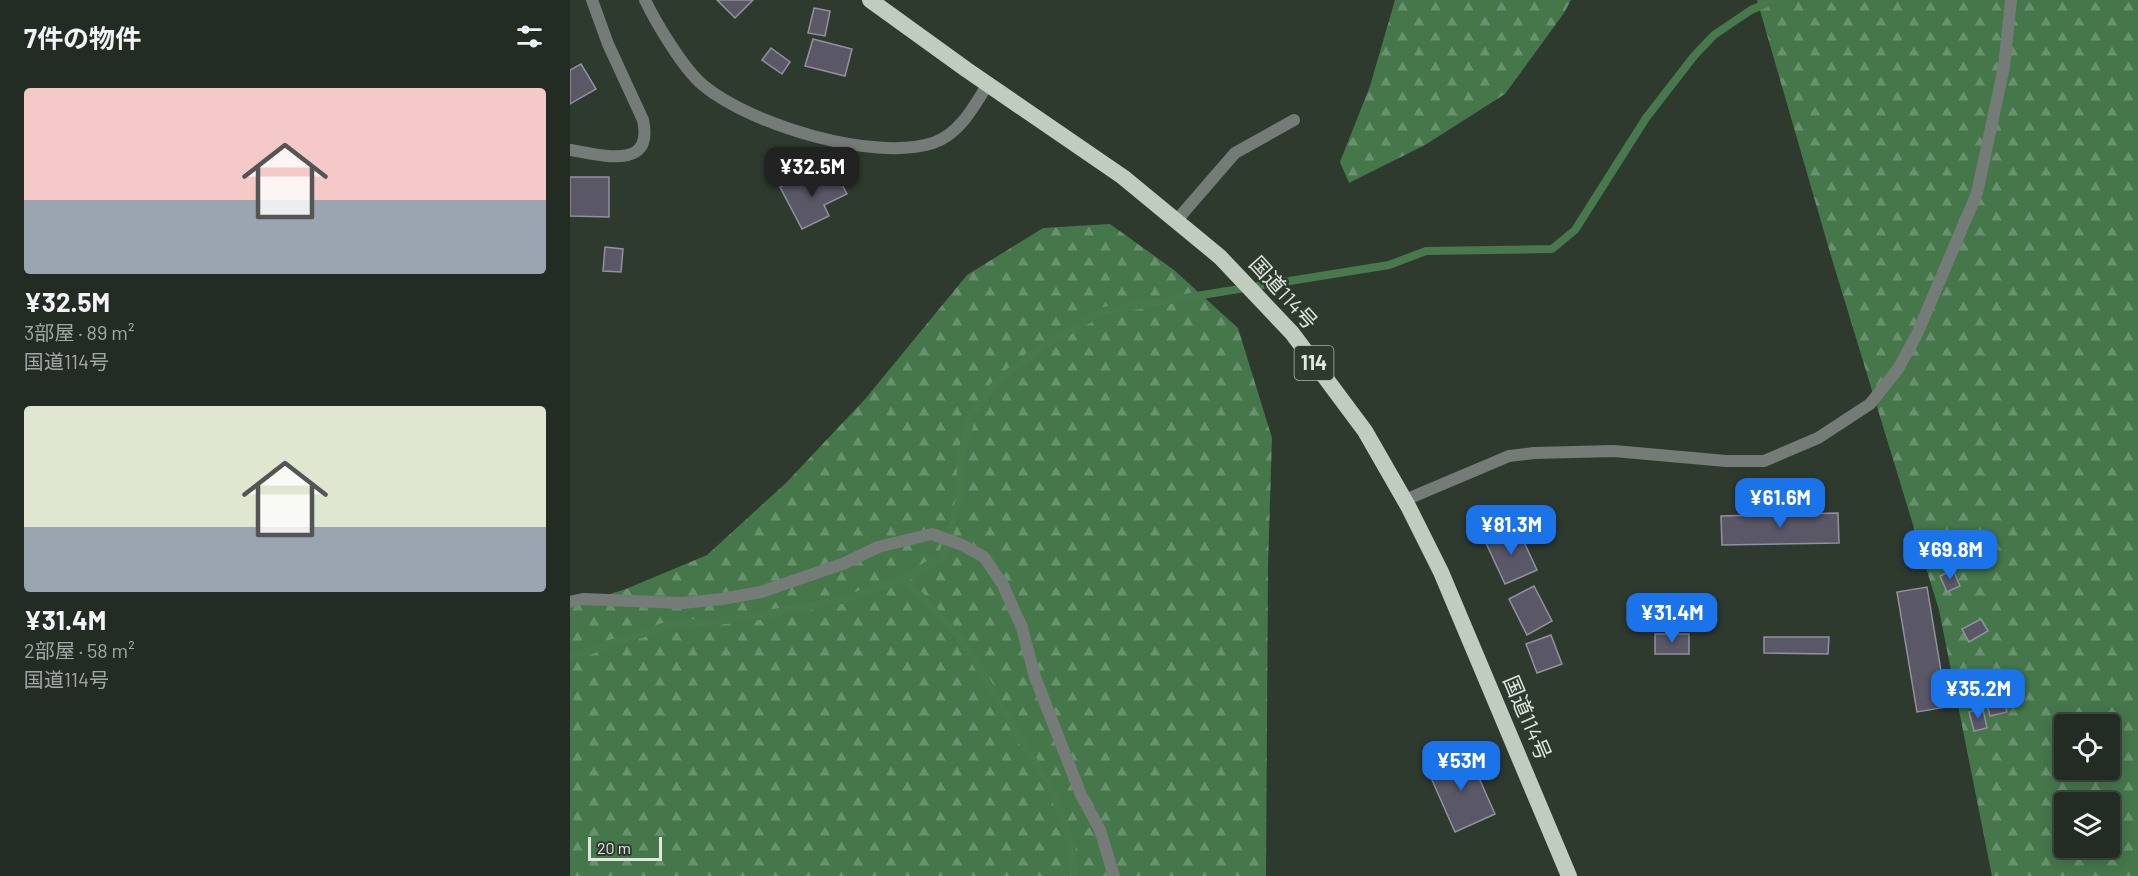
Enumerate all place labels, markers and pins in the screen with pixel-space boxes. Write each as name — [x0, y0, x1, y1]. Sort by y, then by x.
pin: ¥32.5M — [763, 147, 861, 198]
pin: ¥61.6M — [1731, 478, 1829, 529]
pin: ¥81.3M — [1462, 505, 1560, 556]
pin: ¥69.8M — [1901, 530, 1999, 581]
pin: ¥31.4M — [1623, 593, 1721, 644]
pin: ¥35.2M — [1929, 669, 2027, 720]
pin: ¥53M — [1425, 741, 1497, 792]

